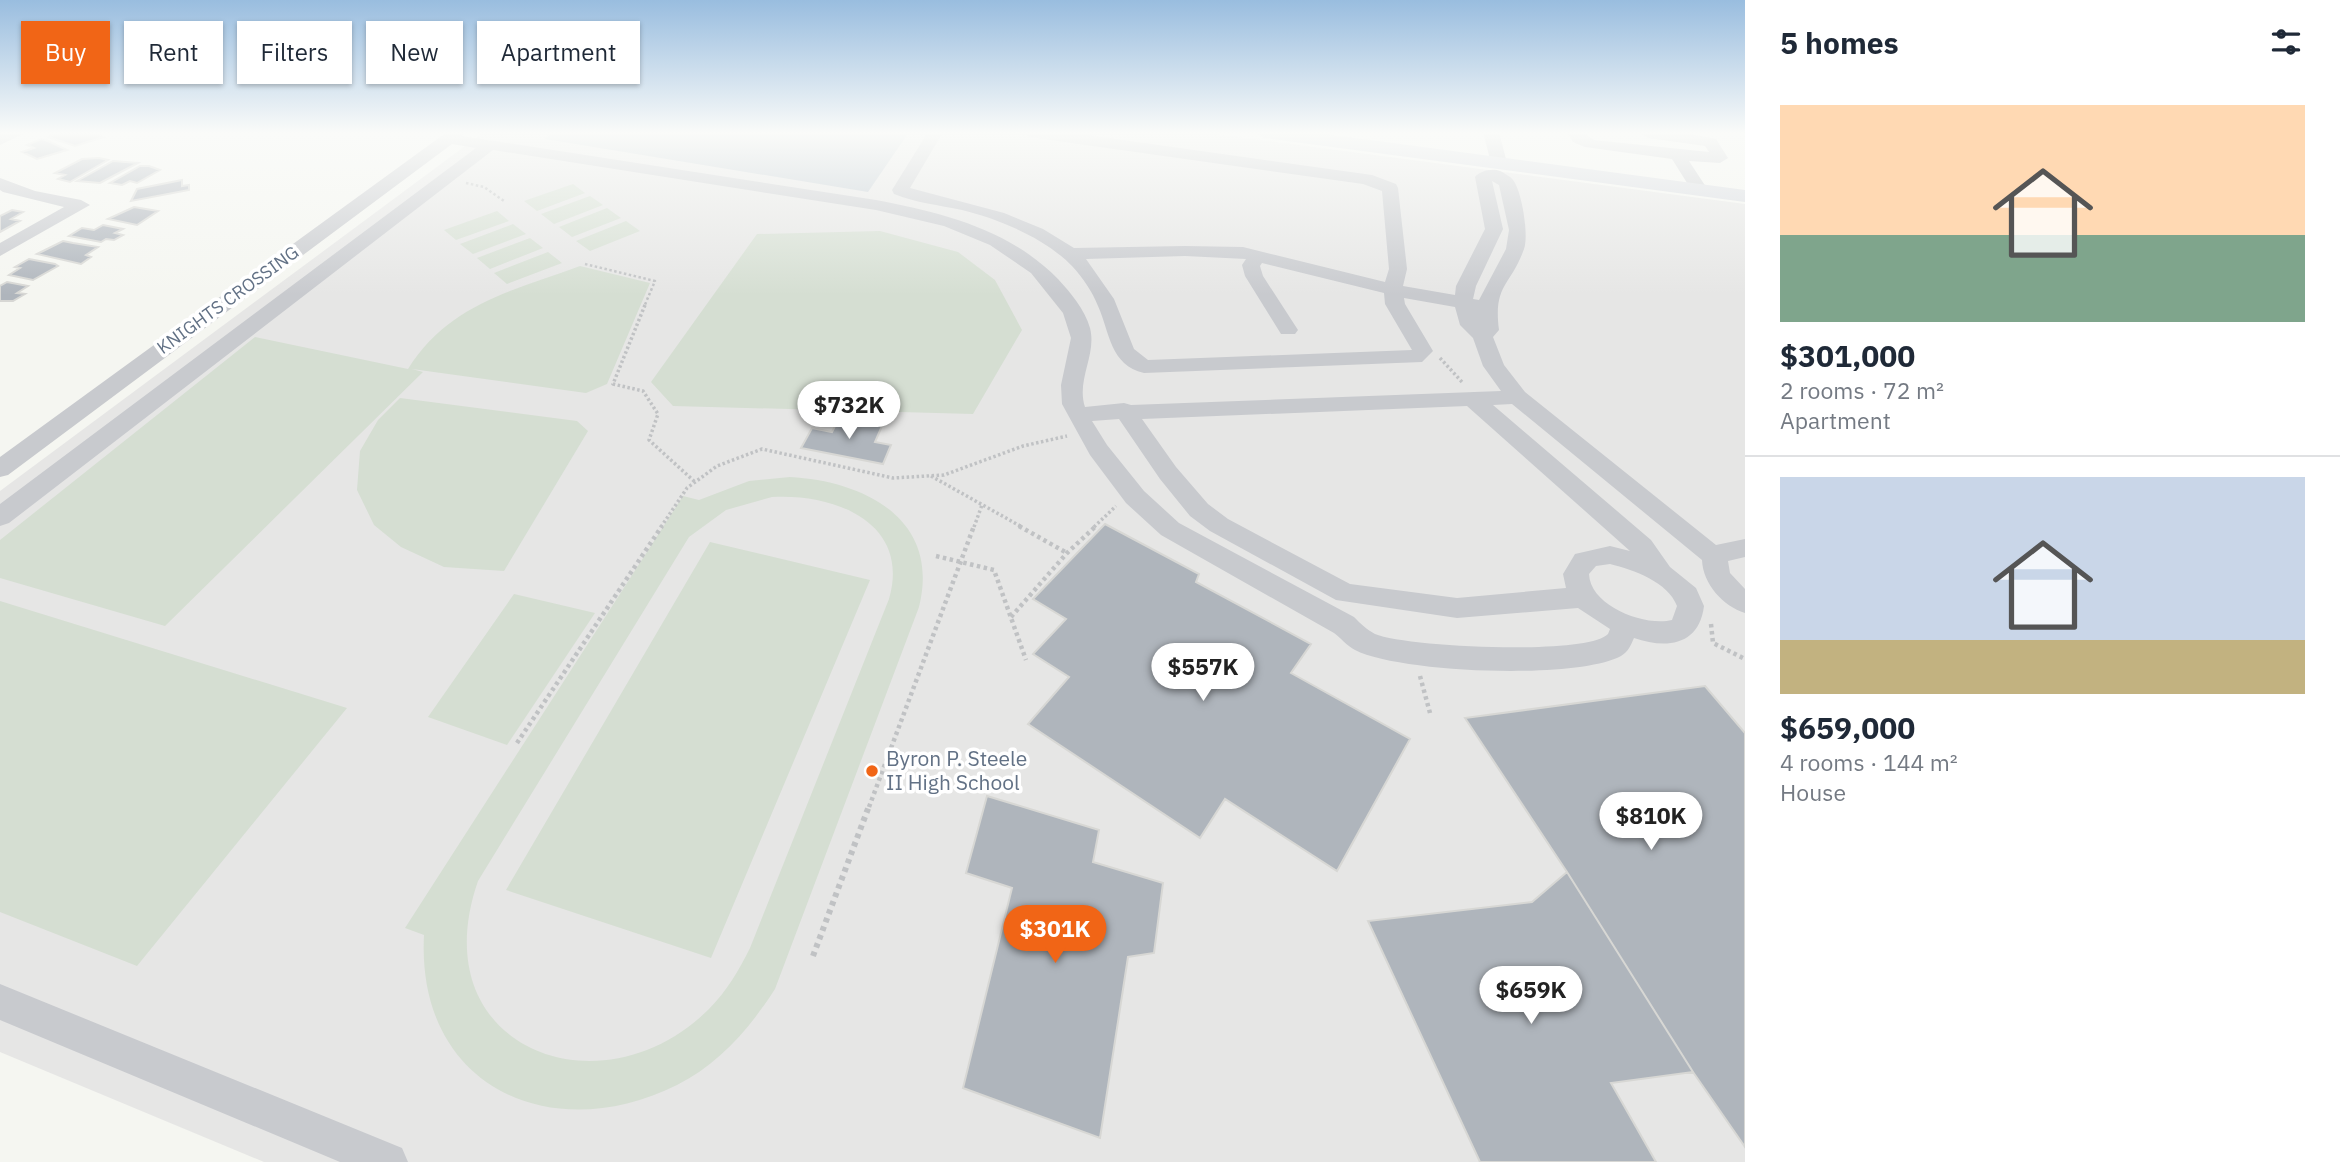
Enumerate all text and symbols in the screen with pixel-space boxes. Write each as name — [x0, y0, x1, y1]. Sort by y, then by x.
chip: Buy — [21, 21, 110, 84]
chip: Rent — [124, 21, 223, 84]
chip: Filters — [237, 21, 352, 84]
chip: New — [366, 21, 463, 84]
chip: Apartment — [477, 21, 640, 84]
text: 5 homes — [1780, 23, 1899, 62]
icon: filters — [2267, 23, 2305, 61]
icon: home — [1980, 150, 2106, 276]
street label: KNIGHTS CROSSING — [152, 240, 303, 359]
text: $301,000 — [1780, 336, 1915, 375]
text: 2 rooms · 72 m² — [1780, 375, 1944, 405]
pin: $732K — [800, 382, 898, 441]
text: $732K — [813, 389, 885, 419]
text: Apartment — [1780, 405, 1891, 435]
icon: home — [1980, 522, 2106, 648]
pin: $557K — [1154, 644, 1252, 703]
text: $557K — [1167, 651, 1239, 681]
text: $659,000 — [1780, 708, 1915, 747]
place label: Byron P. Steele II High School — [886, 744, 1027, 796]
text: 4 rooms · 144 m² — [1780, 747, 1958, 777]
marker: Byron P. Steele II High School — [864, 763, 880, 779]
text: House — [1780, 777, 1846, 807]
pin: $810K — [1602, 792, 1700, 852]
text: $810K — [1615, 800, 1687, 830]
pin: $301K — [1006, 906, 1104, 965]
text: $301K — [1019, 913, 1091, 943]
pin: $659K — [1482, 967, 1580, 1026]
text: $659K — [1495, 974, 1567, 1004]

